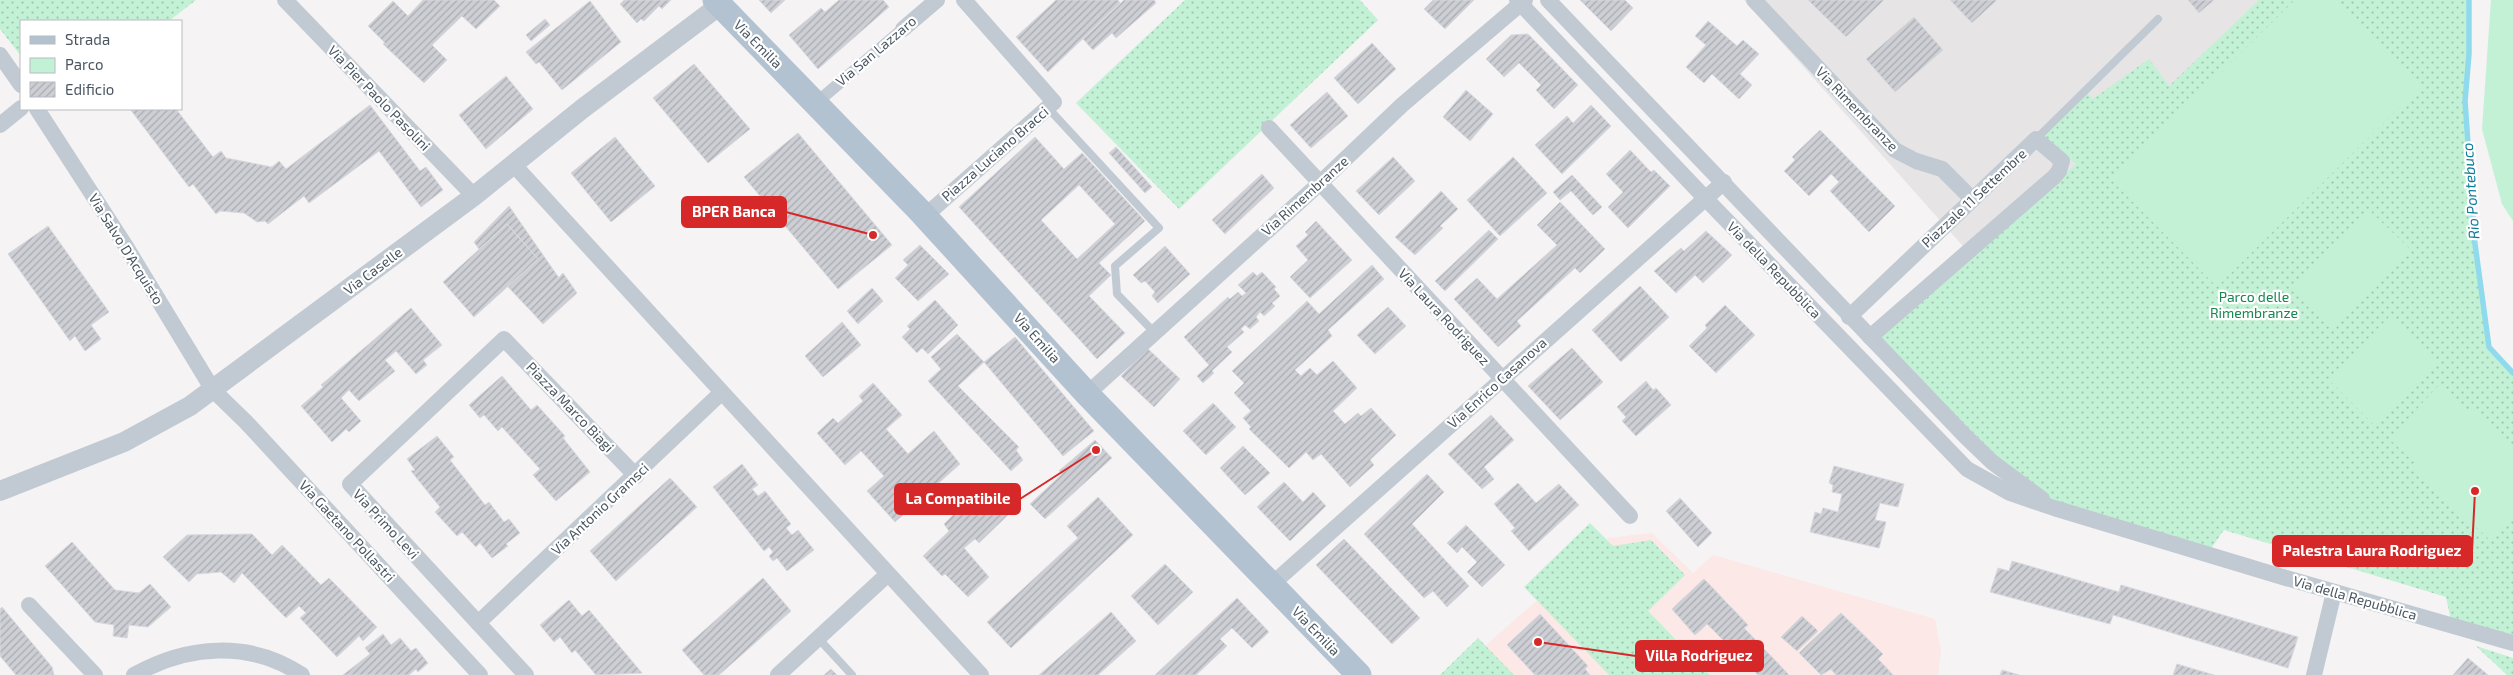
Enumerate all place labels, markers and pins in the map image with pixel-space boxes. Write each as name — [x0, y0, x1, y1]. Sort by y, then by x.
callout: BPER Banca — [682, 197, 786, 227]
callout: La Compatibile — [895, 484, 1020, 514]
callout: Palestra Laura Rodriguez — [2273, 536, 2472, 566]
callout: Villa Rodriguez — [1636, 641, 1763, 671]

